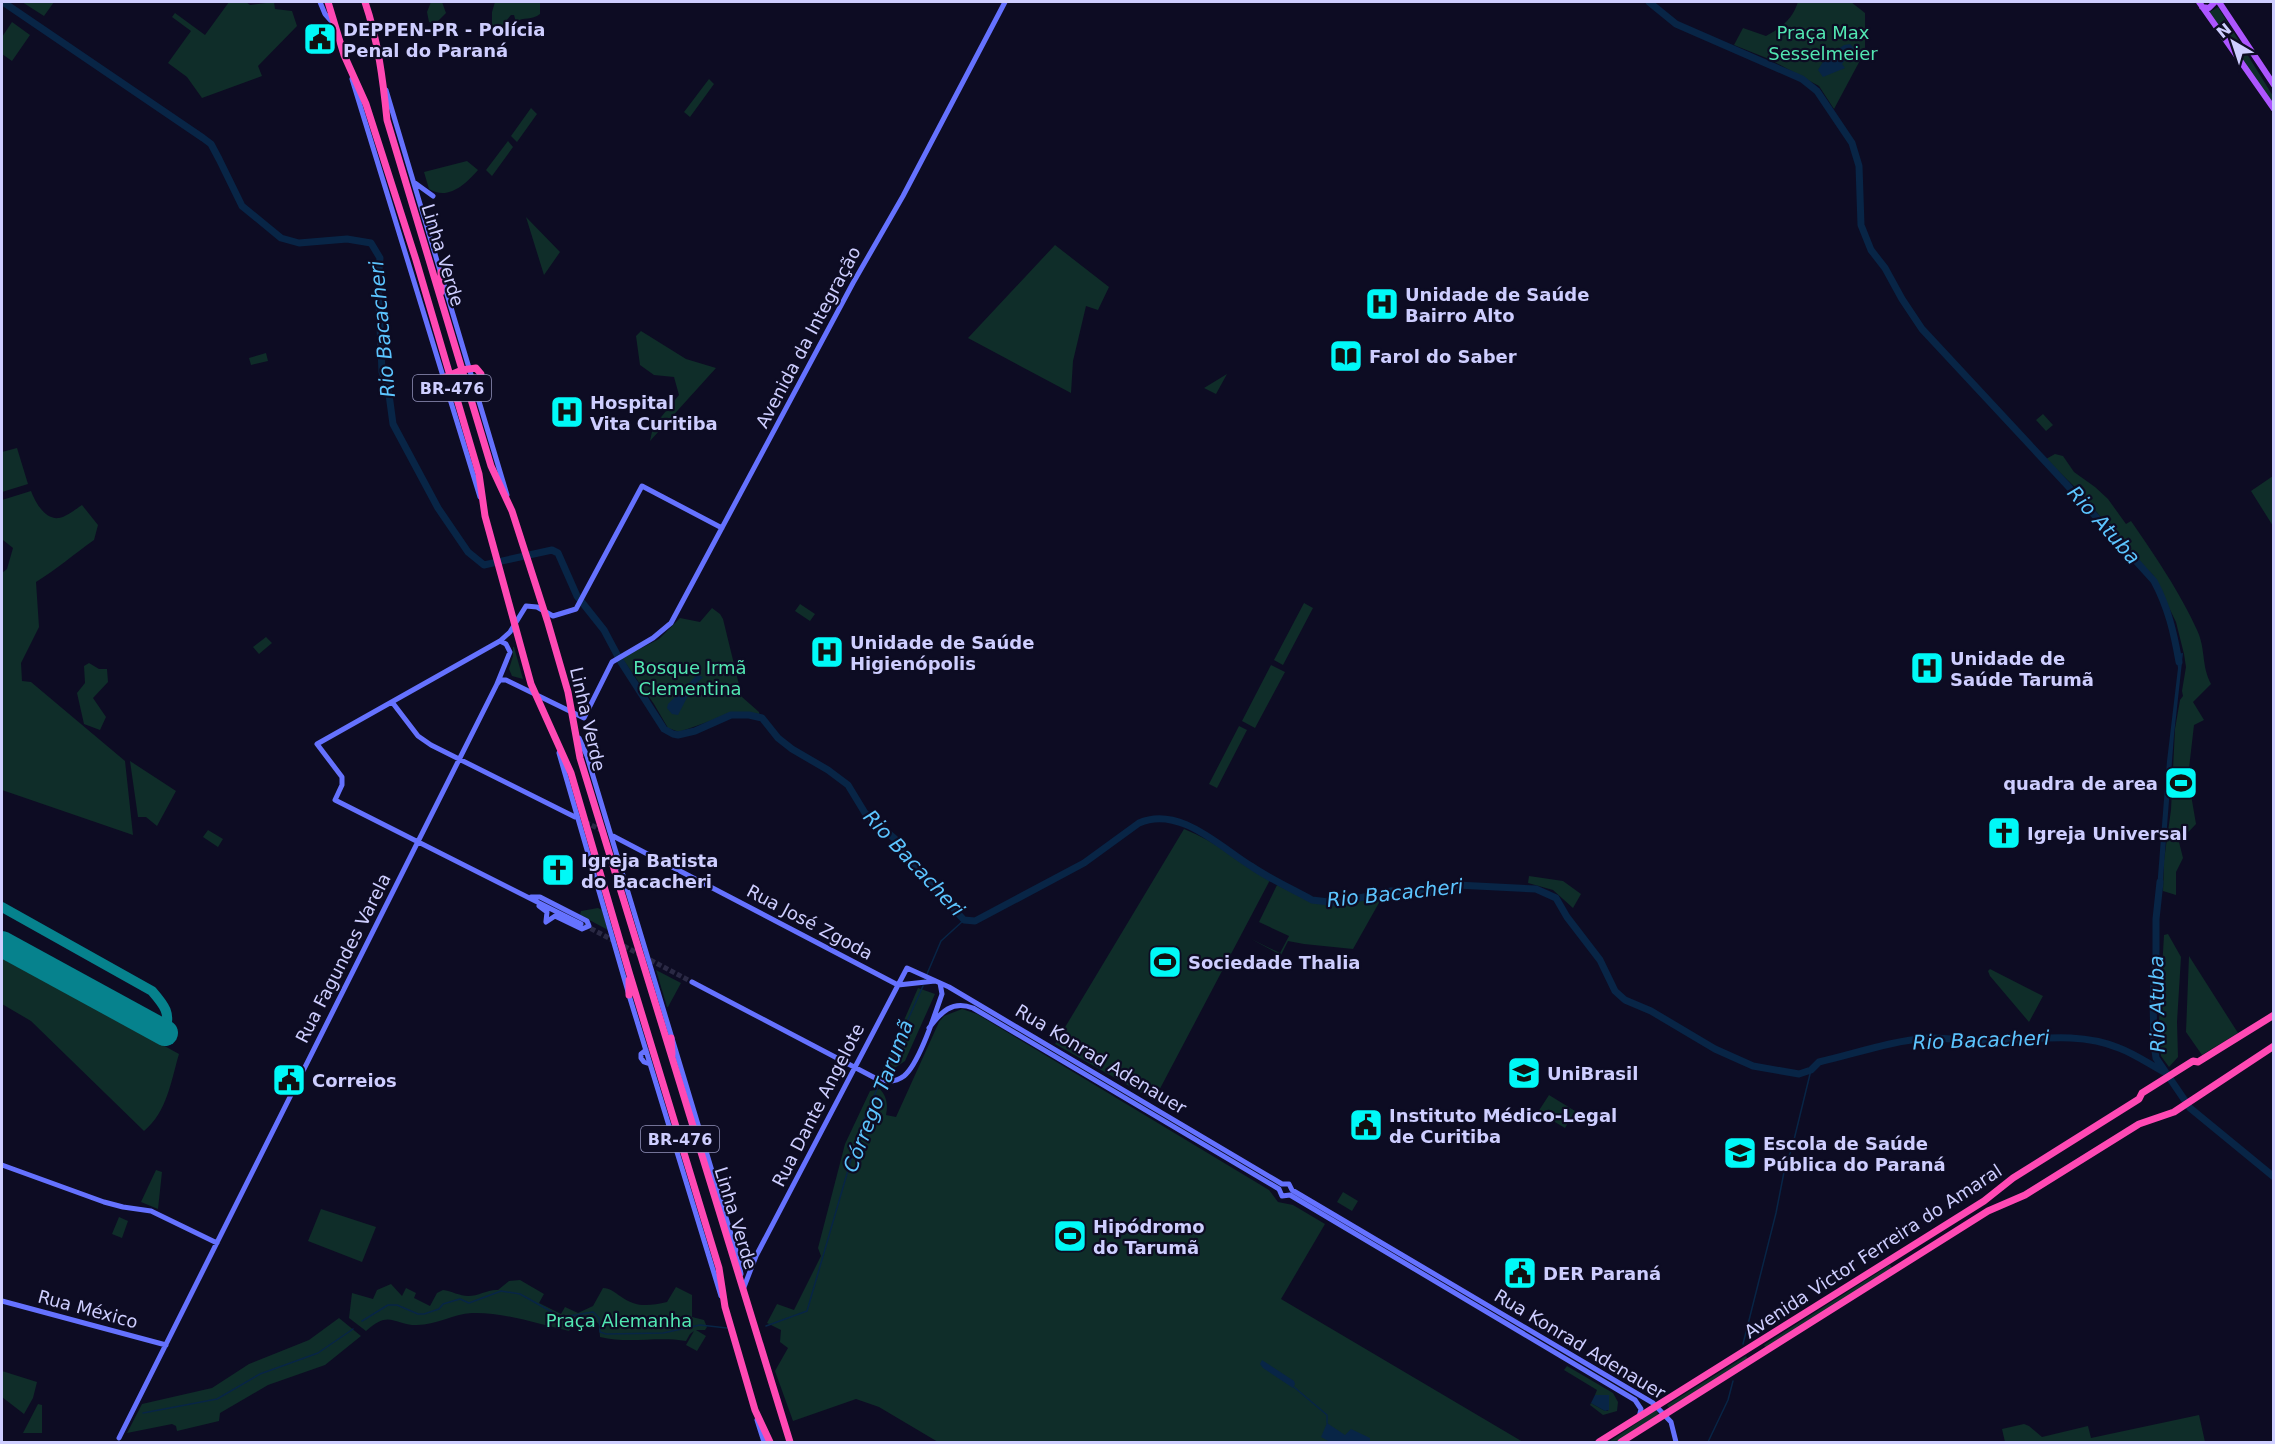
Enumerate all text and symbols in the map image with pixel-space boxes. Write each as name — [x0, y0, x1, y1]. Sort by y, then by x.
north arrow — [2203, 12, 2263, 72]
place label: DEPPEN-PR - Polícia Penal do Paraná — [343, 19, 545, 61]
text: N — [2213, 19, 2235, 42]
public building icon: DEPPEN-PR - Polícia Penal do Paraná — [302, 21, 338, 57]
park label: Praça Max Sesselmeier — [1768, 22, 1878, 64]
street label: Linha Verde — [417, 201, 469, 309]
street label: Avenida da Integração — [751, 243, 865, 431]
water label: Rio Bacacheri — [364, 259, 400, 398]
place label: Unidade de Saúde Bairro Alto — [1405, 284, 1589, 326]
hospital icon: Unidade de Saúde Bairro Alto — [1364, 286, 1400, 322]
library icon: Farol do Saber — [1328, 338, 1364, 374]
place label: Farol do Saber — [1369, 346, 1517, 367]
road number: BR-476 — [413, 375, 491, 401]
place label: Hospital Vita Curitiba — [590, 392, 718, 434]
hospital icon: Hospital Vita Curitiba — [549, 394, 585, 430]
water label: Rio Atuba — [2063, 481, 2145, 569]
place label: Unidade de Saúde Higienópolis — [850, 632, 1034, 674]
hospital icon: Unidade de Saúde Higienópolis — [809, 634, 845, 670]
place label: Unidade de Saúde Tarumã — [1950, 648, 2094, 690]
hospital icon: Unidade de Saúde Tarumã — [1909, 650, 1945, 686]
park label: Bosque Irmã Clementina — [633, 657, 747, 699]
street label: Linha Verde — [566, 665, 610, 773]
sports icon: quadra de area — [2163, 765, 2199, 801]
place label: quadra de area — [2003, 773, 2158, 794]
water label: Rio Bacacheri — [858, 805, 970, 922]
church icon: Igreja Universal — [1986, 815, 2022, 851]
place label: Igreja Universal — [2027, 823, 2188, 844]
place label: Igreja Batista do Bacacheri — [581, 850, 718, 892]
church icon: Igreja Batista do Bacacheri — [540, 852, 576, 888]
street label: Rua Fagundes Varela — [291, 870, 395, 1046]
water label: Rio Bacacheri — [1326, 874, 1465, 912]
street label: Rua José Zgoda — [743, 880, 877, 964]
sports icon: Sociedade Thalia — [1147, 944, 1183, 980]
place label: Sociedade Thalia — [1188, 952, 1361, 973]
water label: Rio Atuba — [2144, 955, 2170, 1053]
street label: Rua Konrad Adenauer — [1012, 1000, 1191, 1119]
water label: Córrego Tarumã — [838, 1016, 918, 1176]
street label: Rua Dante Angelote — [768, 1020, 868, 1190]
water label: Rio Bacacheri — [1912, 1026, 2050, 1054]
school or university icon: UniBrasil — [1506, 1055, 1542, 1091]
public building icon: Correios — [271, 1062, 307, 1098]
place label: UniBrasil — [1547, 1063, 1638, 1084]
place label: Correios — [312, 1070, 397, 1091]
place label: Instituto Médico-Legal de Curitiba — [1389, 1105, 1617, 1147]
public building icon: Instituto Médico-Legal de Curitiba — [1348, 1107, 1384, 1143]
road number: BR-476 — [641, 1126, 719, 1152]
place label: Escola de Saúde Pública do Paraná — [1763, 1133, 1946, 1175]
school or university icon: Escola de Saúde Pública do Paraná — [1722, 1135, 1758, 1171]
street label: Avenida Victor Ferreira do Amaral — [1740, 1160, 2006, 1342]
street label: Linha Verde — [710, 1164, 762, 1272]
place label: Hipódromo do Tarumã — [1093, 1216, 1205, 1258]
sports icon: Hipódromo do Tarumã — [1052, 1218, 1088, 1254]
public building icon: DER Paraná — [1502, 1255, 1538, 1291]
place label: DER Paraná — [1543, 1263, 1661, 1284]
street label: Rua Konrad Adenauer — [1491, 1285, 1670, 1404]
street label: Rua México — [36, 1286, 140, 1332]
park label: Praça Alemanha — [546, 1310, 692, 1331]

